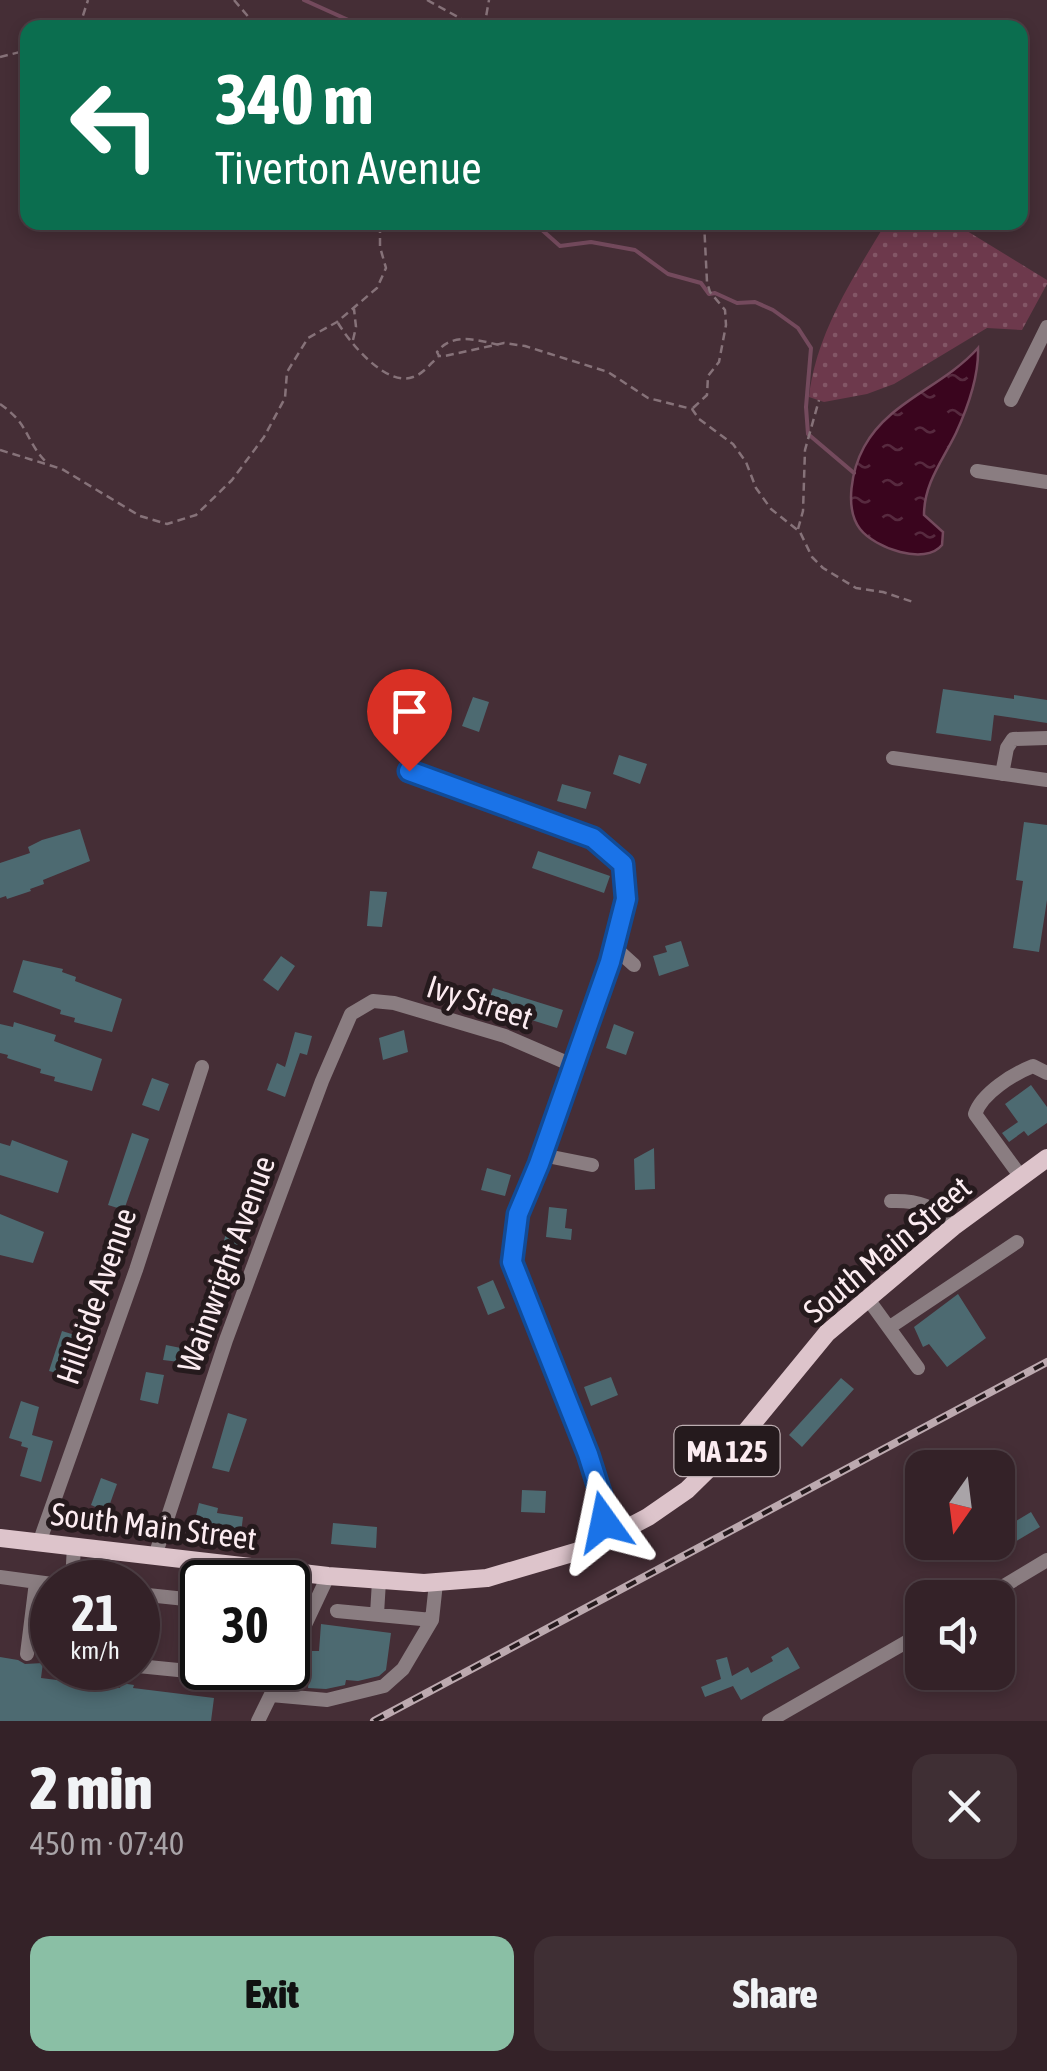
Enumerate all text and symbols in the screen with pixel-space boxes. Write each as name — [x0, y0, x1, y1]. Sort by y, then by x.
text: 340 m — [215, 59, 374, 139]
icon: left — [50, 60, 180, 190]
text: Tiverton Avenue — [215, 142, 482, 194]
pin — [367, 669, 452, 772]
icon: arrive — [382, 684, 437, 739]
street label: Ivy Street — [422, 968, 538, 1036]
street label: Wainwright Avenue — [170, 1151, 282, 1377]
street label: South Main Street — [796, 1168, 978, 1330]
street label: Hillside Avenue — [49, 1203, 143, 1389]
road number: MA 125 — [674, 1426, 780, 1476]
north arrow — [905, 1450, 1015, 1560]
map controls — [905, 1450, 1015, 1690]
position arrow — [552, 1470, 656, 1574]
street label: South Main Street — [49, 1495, 259, 1557]
speed limit sign: 30 — [180, 1560, 310, 1690]
button: sound — [905, 1580, 1015, 1690]
text: 21 — [71, 1584, 118, 1642]
text: km/h — [70, 1636, 120, 1664]
text: 2 min — [30, 1753, 153, 1822]
button: close — [912, 1754, 1017, 1859]
text: 450 m · 07:40 — [30, 1825, 184, 1862]
button: Exit — [30, 1936, 514, 2051]
button: Share — [534, 1936, 1017, 2051]

